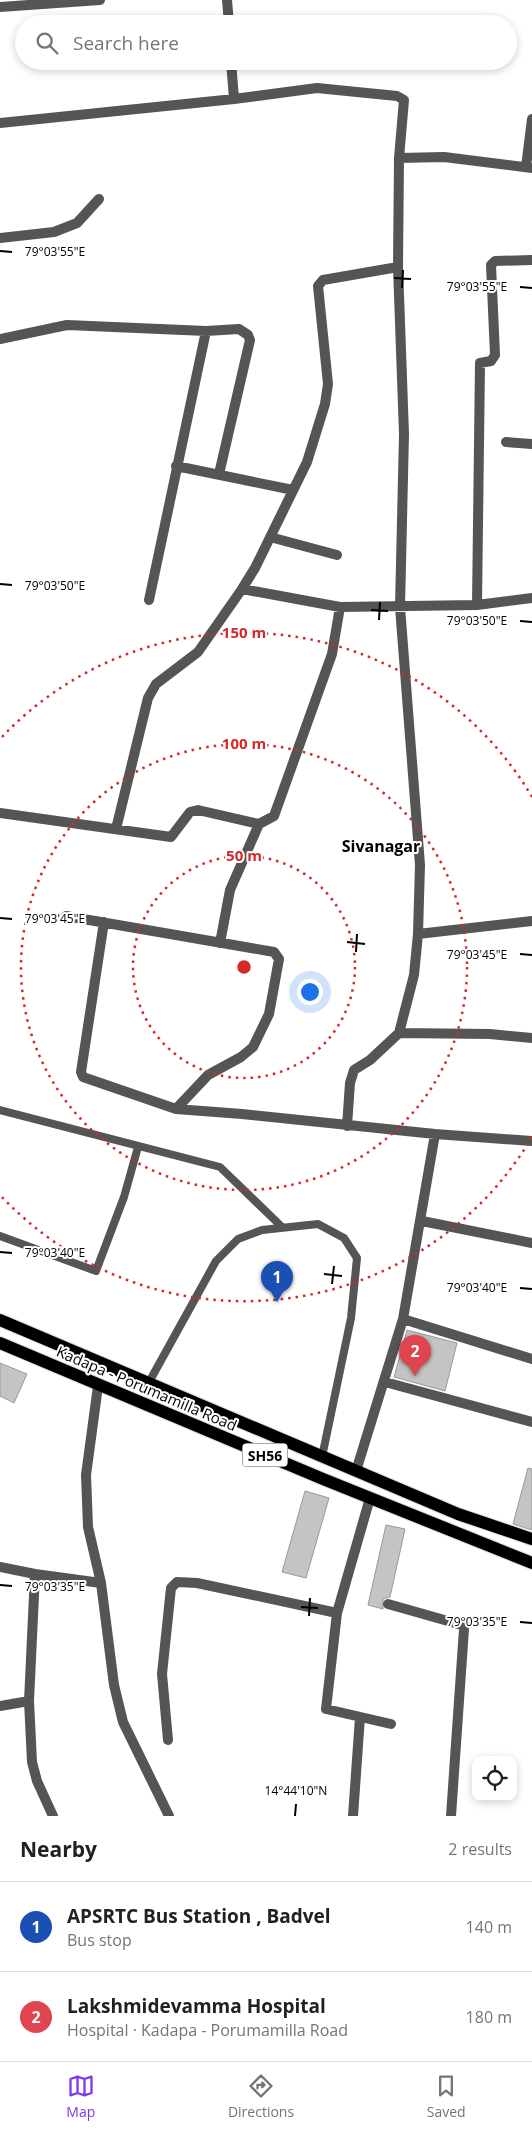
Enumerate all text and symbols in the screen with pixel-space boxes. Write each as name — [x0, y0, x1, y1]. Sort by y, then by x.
search box — [15, 15, 517, 70]
icon: search — [33, 29, 61, 57]
text: Search here — [73, 30, 179, 56]
text: 79°03'55"E — [25, 243, 85, 260]
text: 79°03'55"E — [447, 278, 507, 295]
text: 79°03'50"E — [25, 577, 85, 594]
text: 79°03'50"E — [447, 612, 507, 629]
text: 150 m — [222, 622, 266, 642]
text: 100 m — [222, 733, 266, 753]
district label: Sivanagar — [342, 835, 420, 857]
text: 50 m — [226, 845, 262, 865]
text: 79°03'45"E — [25, 910, 85, 927]
text: 79°03'45"E — [447, 946, 507, 963]
centre of rings — [235, 958, 253, 976]
your location — [297, 979, 323, 1005]
text: 79°03'40"E — [25, 1244, 85, 1261]
pin: 1 — [261, 1261, 293, 1302]
text: 79°03'40"E — [447, 1279, 507, 1296]
pin: 2 — [399, 1335, 431, 1376]
street label: Kadapa - Porumamilla Road — [54, 1341, 240, 1435]
road number: SH56 — [242, 1444, 288, 1466]
text: 79°03'35"E — [25, 1578, 85, 1595]
text: 79°03'35"E — [447, 1613, 507, 1630]
map controls — [472, 1756, 517, 1801]
button: locate — [472, 1756, 517, 1801]
text: 14°44'10"N — [265, 1782, 327, 1799]
text: Nearby — [20, 1835, 97, 1863]
text: 2 results — [448, 1838, 512, 1860]
text: APSRTC Bus Station , Badvel — [67, 1903, 331, 1929]
text: 1 — [31, 1916, 41, 1938]
text: 140 m — [466, 1916, 512, 1938]
text: Bus stop — [67, 1929, 132, 1951]
text: Lakshmidevamma Hospital — [67, 1993, 326, 2019]
text: 2 — [31, 2006, 41, 2028]
text: 180 m — [466, 2006, 512, 2028]
text: Hospital · Kadapa - Porumamilla Road — [67, 2019, 348, 2041]
tab: Map — [66, 2072, 95, 2121]
tab: Directions — [228, 2072, 294, 2121]
tab: Saved — [427, 2072, 466, 2121]

